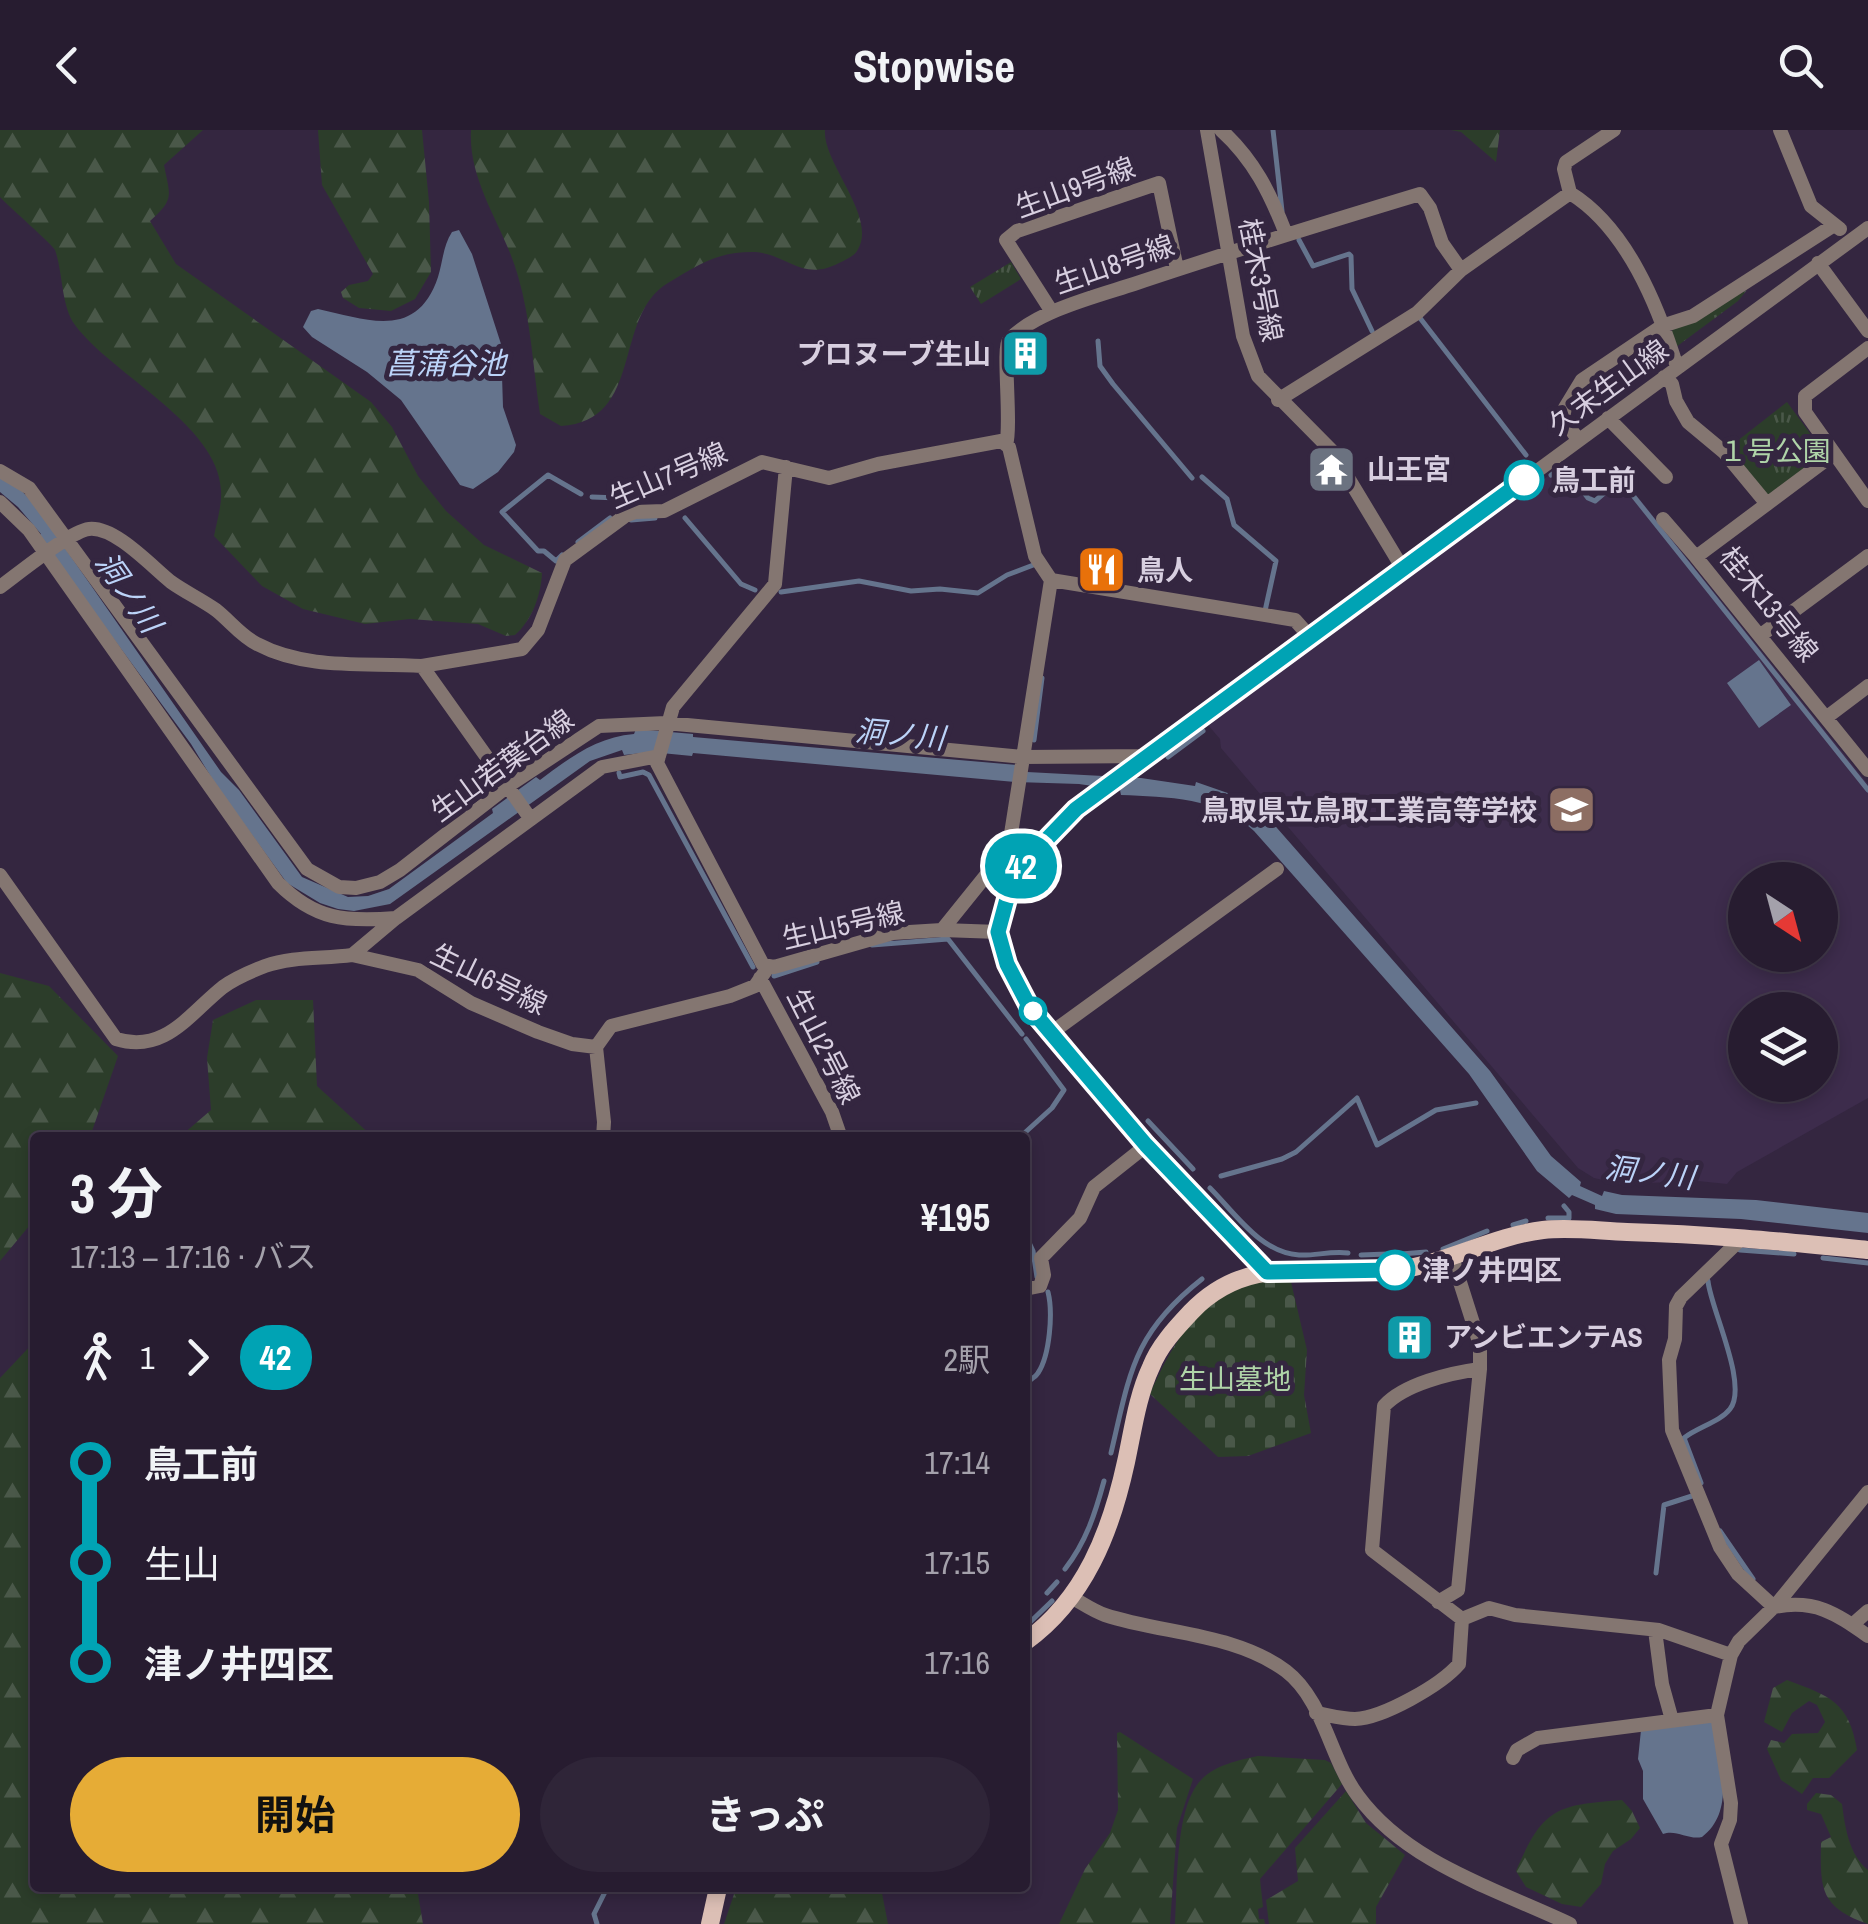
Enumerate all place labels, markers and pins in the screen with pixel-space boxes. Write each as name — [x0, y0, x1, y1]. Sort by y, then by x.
building icon: プロヌーブ生山 — [1000, 328, 1052, 380]
place label: プロヌーブ生山 — [797, 335, 991, 373]
temple icon: 山王宮 — [1306, 443, 1358, 495]
place label: 山王宮 — [1367, 450, 1451, 488]
marker: 鳥工前 — [1505, 461, 1543, 499]
place label: 鳥工前 — [1552, 461, 1636, 499]
restaurant icon: 鳥人 — [1076, 544, 1128, 596]
place label: 鳥人 — [1137, 551, 1193, 589]
school or university icon: 鳥取県立鳥取工業高等学校 — [1546, 784, 1598, 836]
place label: 鳥取県立鳥取工業高等学校 — [1201, 791, 1537, 829]
unlabelled marker — [1020, 998, 1046, 1024]
marker: 津ノ井四区 — [1376, 1251, 1414, 1289]
place label: 津ノ井四区 — [1422, 1251, 1562, 1289]
building icon: アンビエンテAS — [1383, 1311, 1435, 1363]
place label: アンビエンテAS — [1444, 1318, 1643, 1356]

